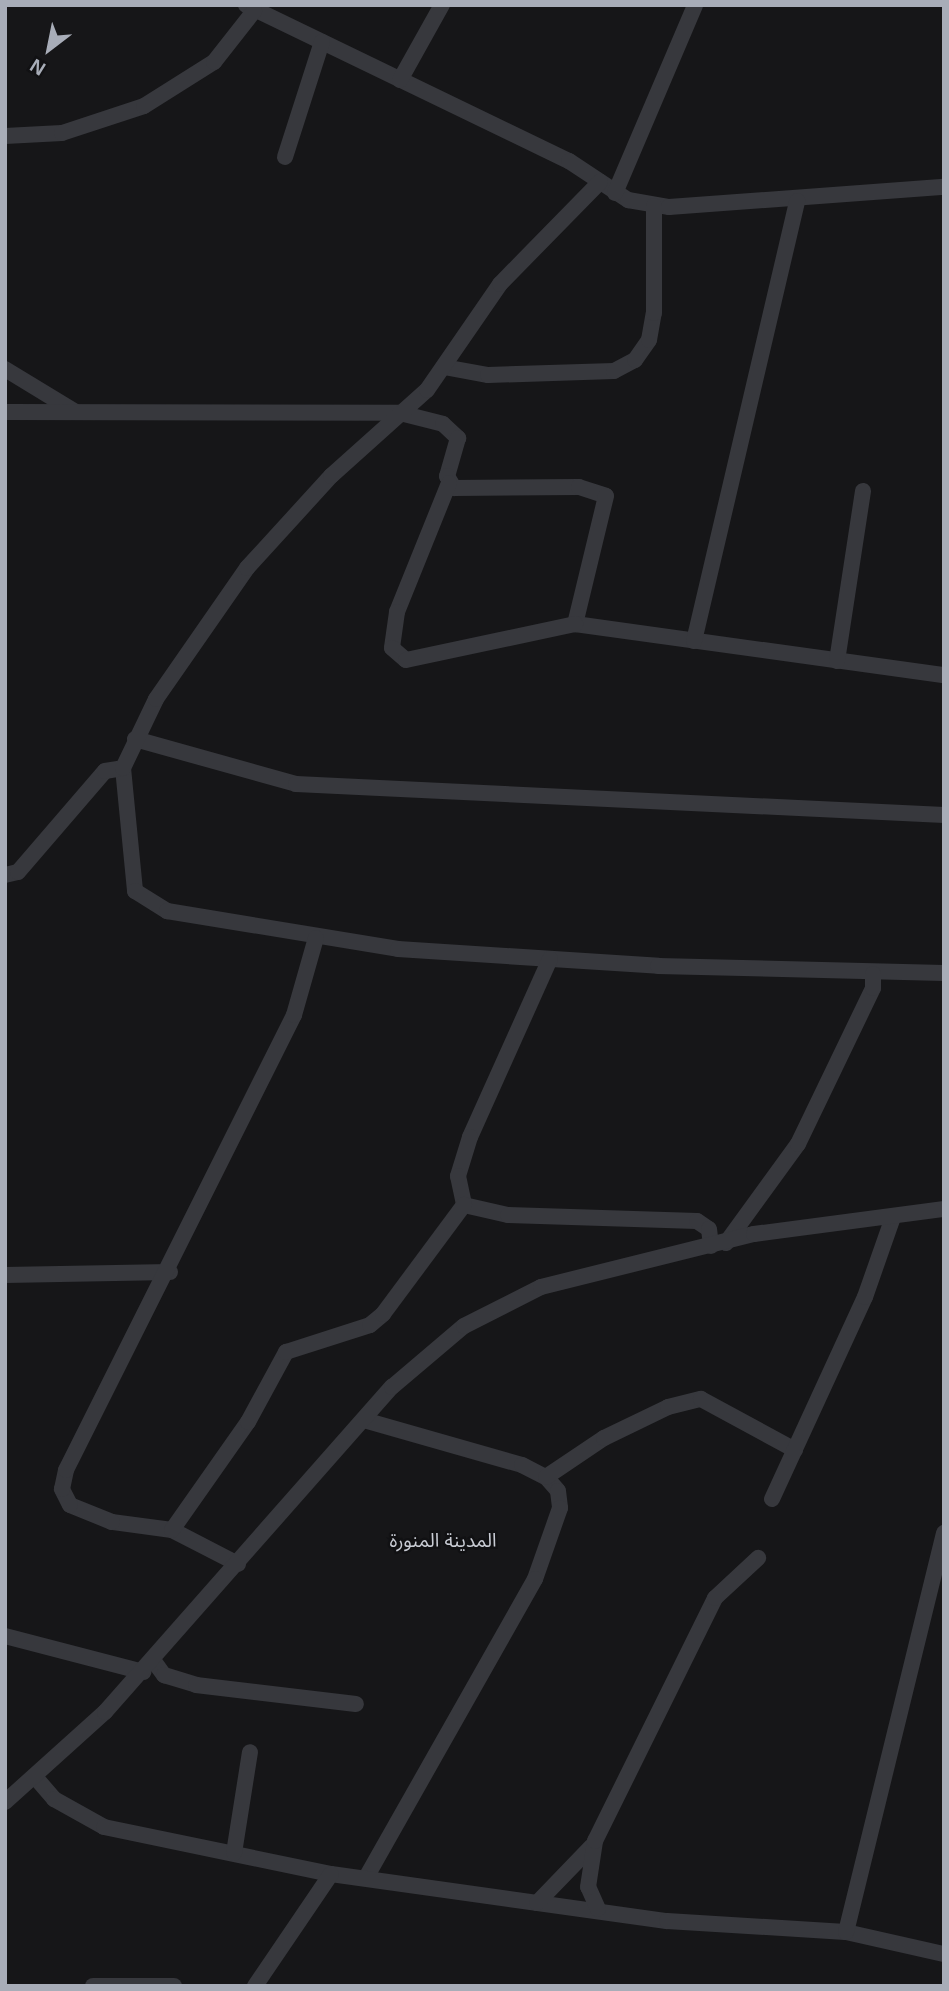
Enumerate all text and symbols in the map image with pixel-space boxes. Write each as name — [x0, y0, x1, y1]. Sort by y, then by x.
north arrow — [14, 14, 84, 84]
text: N — [26, 55, 49, 80]
district label: المدينة المنورة — [389, 1530, 497, 1552]

